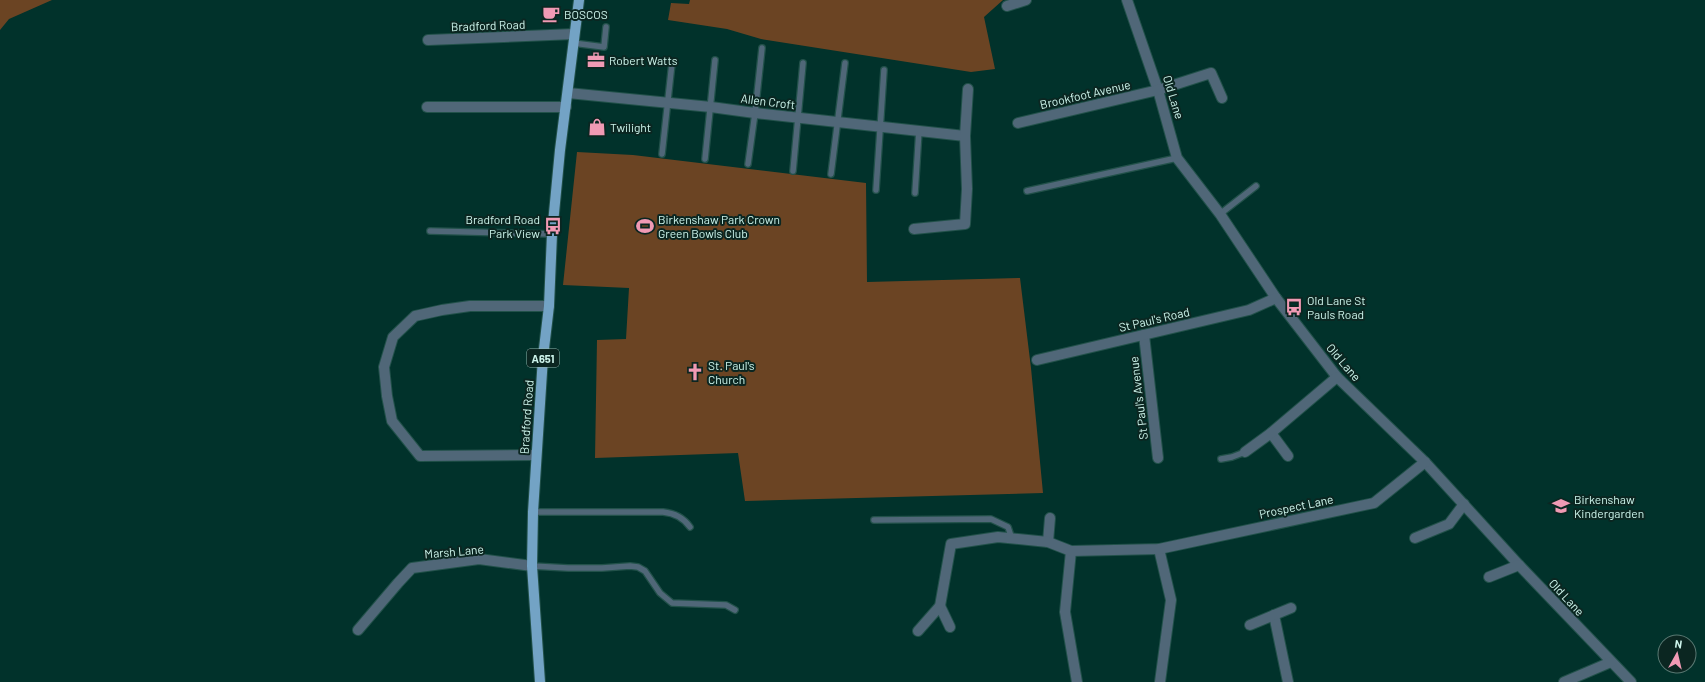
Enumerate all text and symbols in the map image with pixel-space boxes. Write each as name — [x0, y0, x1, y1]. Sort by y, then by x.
cafe icon: BOSCOS — [541, 4, 561, 24]
place label: BOSCOS — [564, 7, 608, 21]
street label: Bradford Road — [450, 17, 526, 33]
office icon: Robert Watts — [586, 50, 606, 70]
place label: Robert Watts — [609, 53, 678, 67]
street label: Old Lane — [1161, 73, 1187, 121]
street label: Brookfoot Avenue — [1038, 77, 1132, 111]
street label: Allen Croft — [740, 91, 796, 111]
shop icon: Twilight — [587, 117, 607, 137]
place label: Twilight — [610, 120, 651, 134]
place label: Bradford Road Park View — [465, 212, 540, 240]
place label: Birkenshaw Park Crown Green Bowls Club — [658, 212, 780, 240]
bus stop icon: Bradford Road Park View — [543, 216, 563, 236]
sports icon: Birkenshaw Park Crown Green Bowls Club — [635, 216, 655, 236]
place label: Old Lane St Pauls Road — [1307, 293, 1366, 321]
bus stop icon: Old Lane St Pauls Road — [1284, 297, 1304, 317]
street label: St Paul's Road — [1117, 304, 1191, 334]
street label: Old Lane — [1324, 340, 1364, 384]
road number: A651 — [527, 349, 559, 367]
street label: St Paul's Avenue — [1126, 356, 1150, 440]
place label: St. Paul's Church — [708, 358, 755, 386]
church icon: St. Paul's Church — [685, 362, 705, 382]
street label: Bradford Road — [516, 379, 536, 455]
street label: Prospect Lane — [1258, 491, 1334, 521]
place label: Birkenshaw Kindergarden — [1574, 492, 1644, 520]
school or university icon: Birkenshaw Kindergarden — [1551, 496, 1571, 516]
street label: Marsh Lane — [424, 541, 484, 561]
street label: Old Lane — [1547, 576, 1587, 618]
north arrow — [1657, 634, 1697, 674]
text: N — [1674, 637, 1683, 651]

